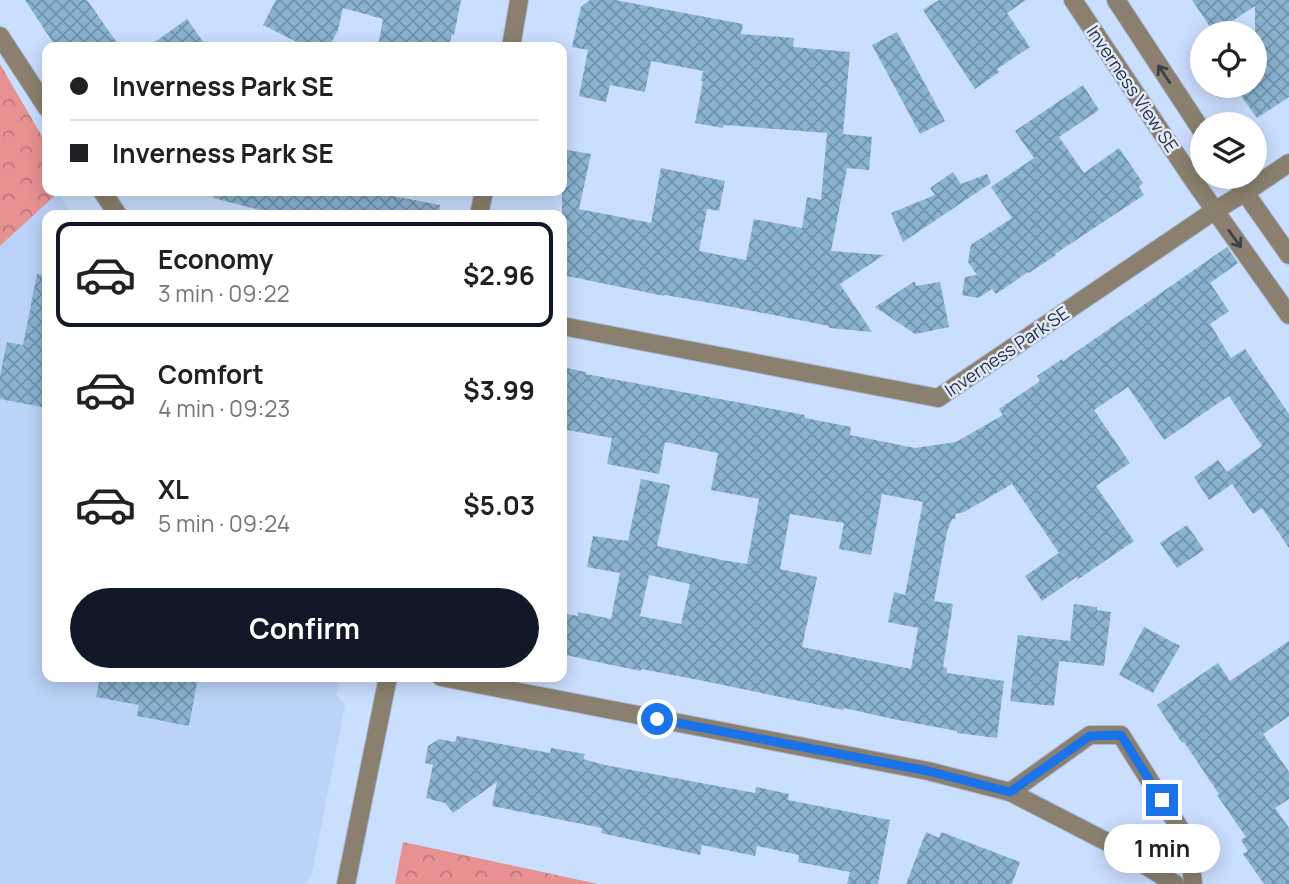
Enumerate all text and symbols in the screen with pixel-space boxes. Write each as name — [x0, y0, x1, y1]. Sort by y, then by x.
street label: Inverness View SE — [1082, 20, 1184, 156]
map controls — [1190, 21, 1267, 189]
button: locate — [1190, 21, 1267, 98]
one-way arrow — [1157, 65, 1172, 84]
text: Inverness Park SE — [112, 68, 334, 104]
button: layers — [1190, 112, 1267, 189]
text: Inverness Park SE — [112, 135, 334, 171]
one-way arrow — [1227, 230, 1242, 248]
text: Economy — [158, 241, 273, 277]
icon: car — [74, 243, 137, 306]
text: $2.96 — [463, 257, 535, 293]
text: 3 min · 09:22 — [158, 277, 290, 309]
street label: Inverness Park SE — [940, 301, 1073, 402]
text: Comfort — [158, 356, 264, 392]
icon: car — [74, 358, 137, 421]
text: $3.99 — [463, 372, 535, 408]
text: 4 min · 09:23 — [158, 392, 290, 424]
text: XL — [158, 471, 189, 507]
icon: car — [74, 473, 137, 536]
text: $5.03 — [463, 487, 535, 523]
text: 5 min · 09:24 — [158, 507, 290, 539]
button: Confirm — [70, 588, 539, 668]
route start — [641, 703, 673, 735]
route end — [1146, 784, 1178, 816]
callout: 1 min — [1104, 824, 1220, 874]
text: 1 min — [1134, 832, 1190, 864]

